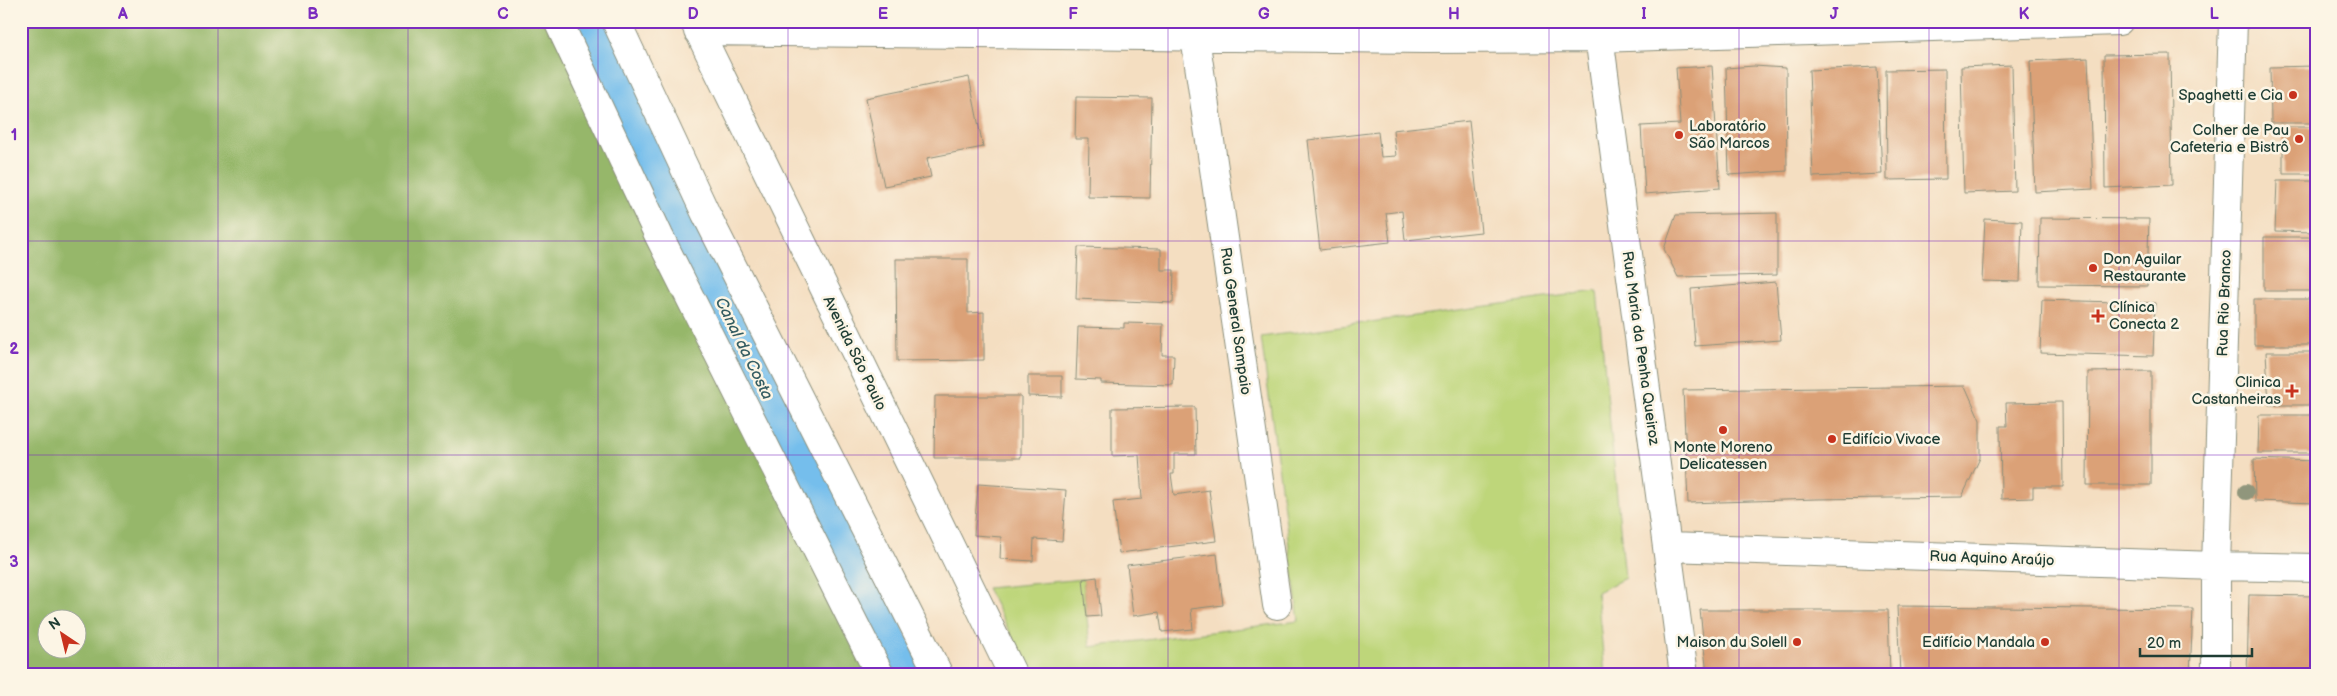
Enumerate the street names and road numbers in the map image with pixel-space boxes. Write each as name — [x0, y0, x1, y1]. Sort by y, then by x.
street label: Rua General Sampaio — [1216, 246, 1255, 396]
street label: Rua Rio Branco — [2213, 249, 2236, 357]
street label: Rua Maria da Penha Queiroz — [1617, 250, 1664, 447]
street label: Avenida São Paulo — [819, 293, 891, 414]
street label: Rua Aquino Araújo — [1929, 547, 2055, 570]

